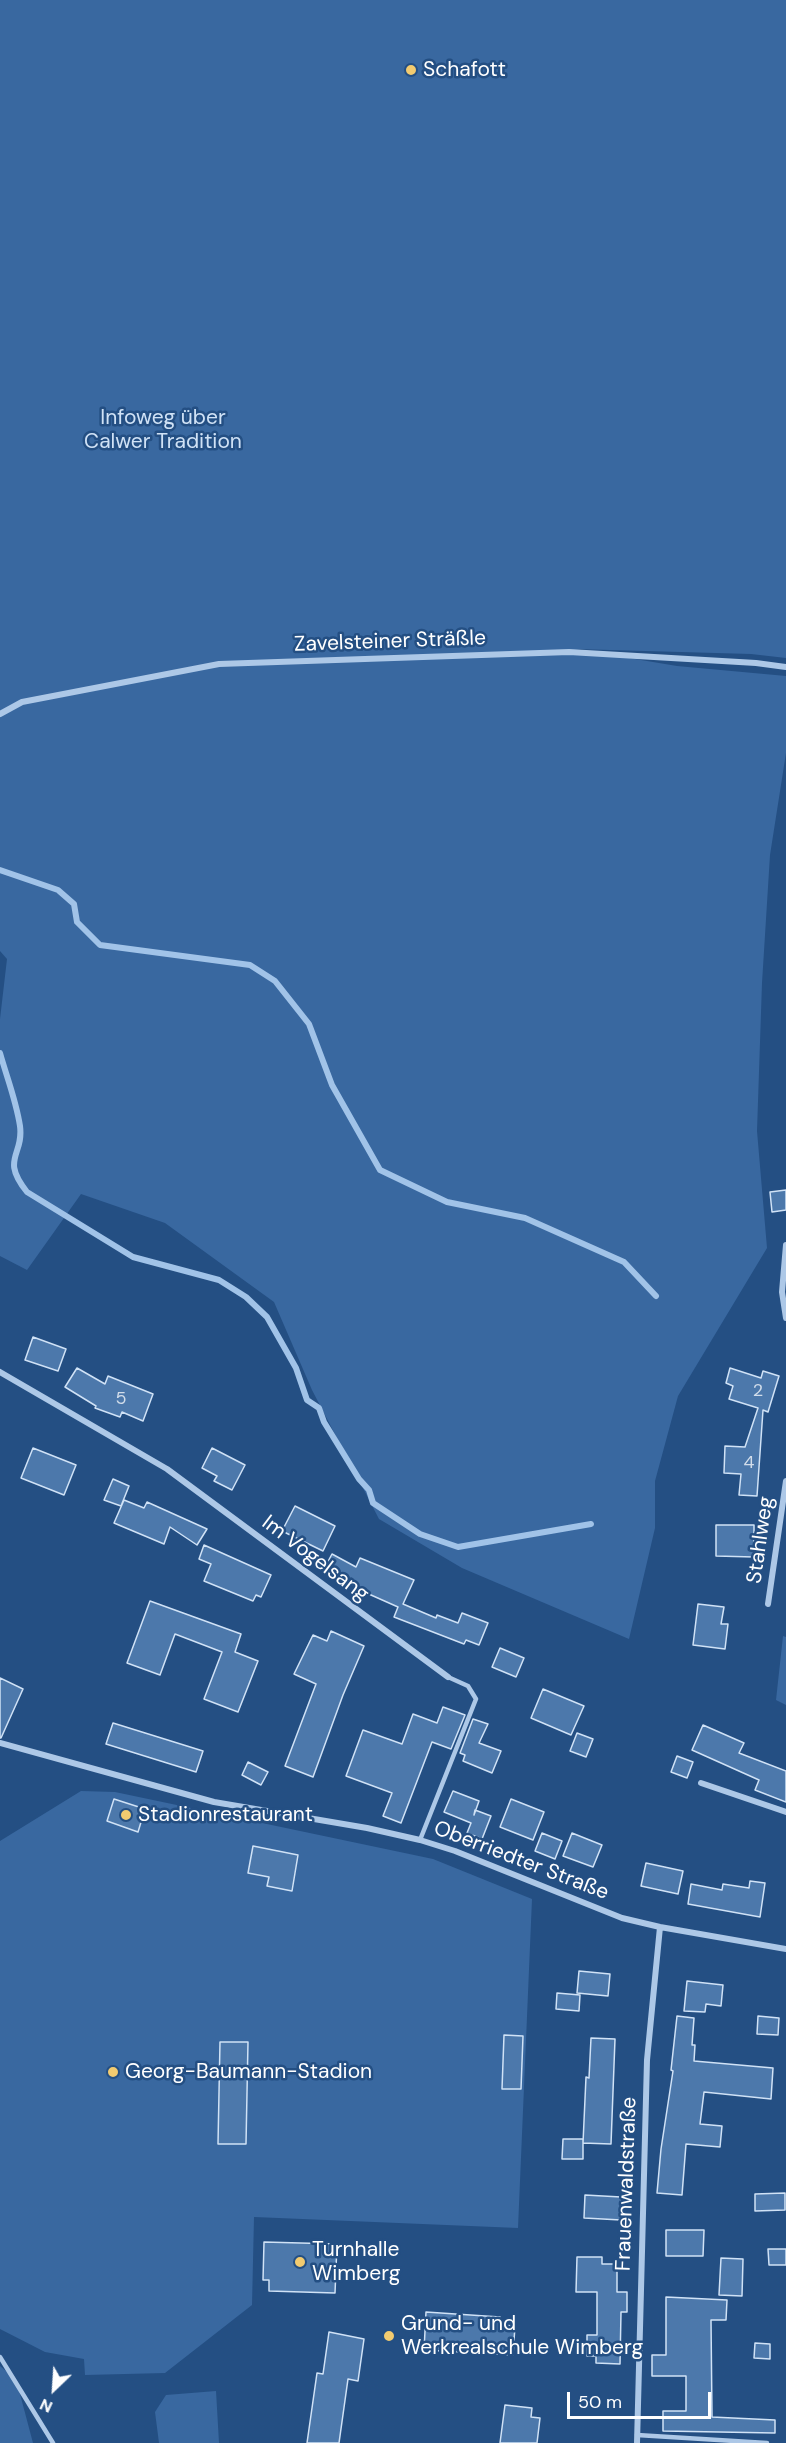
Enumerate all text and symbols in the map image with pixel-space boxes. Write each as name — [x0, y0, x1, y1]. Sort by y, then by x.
place label: Schafott — [423, 57, 506, 83]
marker: Schafott — [404, 63, 418, 77]
park label: Infoweg über Calwer Tradition — [84, 405, 242, 455]
street label: Zavelsteiner Sträßle — [294, 626, 486, 658]
house number: 2 — [753, 1380, 763, 1402]
house number: 5 — [116, 1388, 126, 1410]
house number: 4 — [744, 1452, 754, 1474]
street label: Stahlweg — [742, 1495, 780, 1585]
street label: Im Vogelsang — [256, 1511, 374, 1607]
place label: Stadionrestaurant — [138, 1802, 313, 1828]
marker: Stadionrestaurant — [119, 1808, 133, 1822]
street label: Oberriedter Straße — [430, 1816, 612, 1906]
place label: Georg-Baumann-Stadion — [125, 2059, 372, 2085]
marker: Georg-Baumann-Stadion — [106, 2065, 120, 2079]
street label: Frauenwaldstraße — [611, 2096, 643, 2272]
place label: Turnhalle Wimberg — [312, 2237, 400, 2287]
marker: Turnhalle Wimberg — [293, 2255, 307, 2269]
place label: Grund- und Werkrealschule Wimberg — [401, 2311, 643, 2361]
marker: Grund- und Werkrealschule Wimberg — [382, 2329, 396, 2343]
north arrow — [24, 2359, 84, 2419]
scale bar — [570, 2380, 714, 2418]
text: 50 m — [578, 2390, 622, 2414]
text: N — [36, 2394, 56, 2418]

